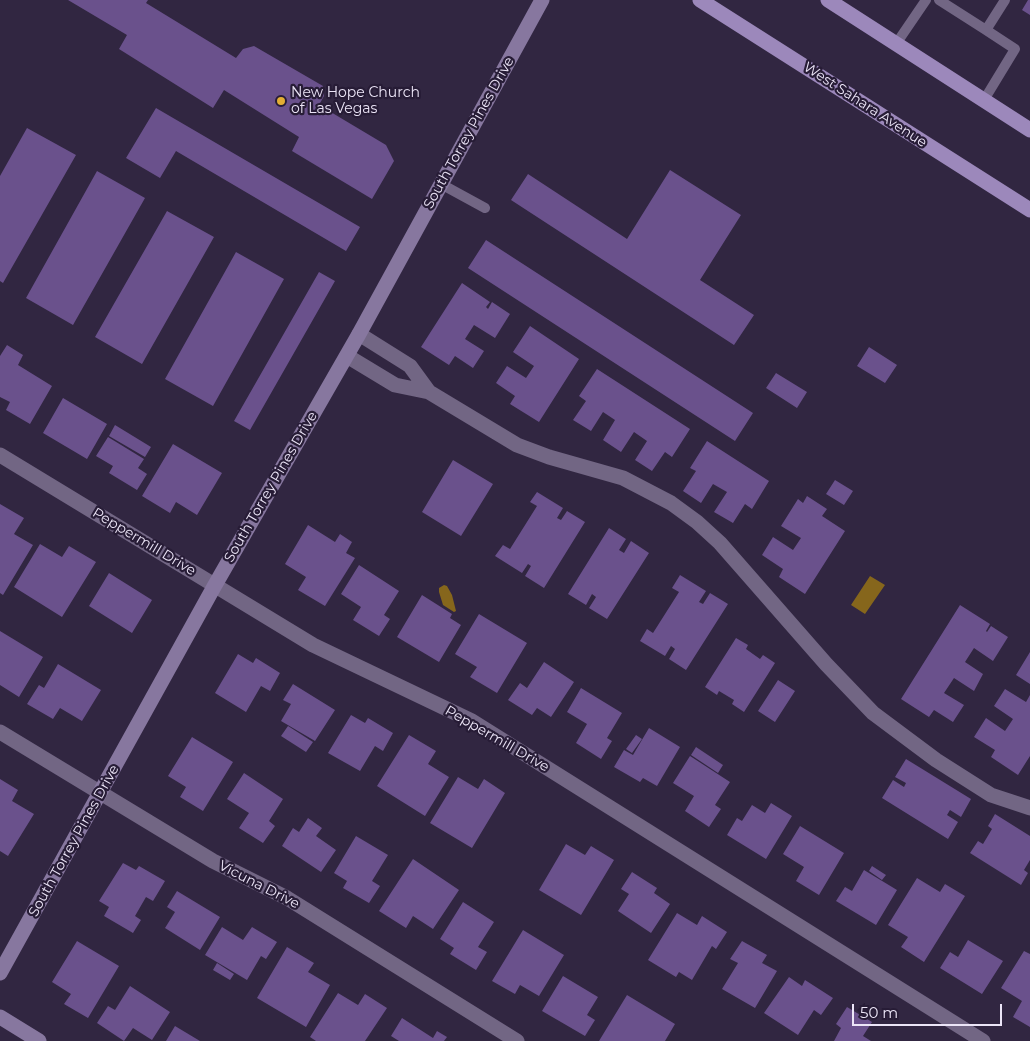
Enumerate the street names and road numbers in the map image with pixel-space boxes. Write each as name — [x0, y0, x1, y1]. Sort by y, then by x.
street label: South Torrey Pines Drive — [420, 54, 518, 212]
street label: West Sahara Avenue — [800, 59, 930, 151]
street label: South Torrey Pines Drive — [221, 409, 321, 565]
street label: Peppermill Drive — [89, 504, 199, 580]
street label: Peppermill Drive — [442, 702, 552, 776]
street label: South Torrey Pines Drive — [25, 762, 123, 920]
street label: Vicuna Drive — [216, 857, 302, 913]

